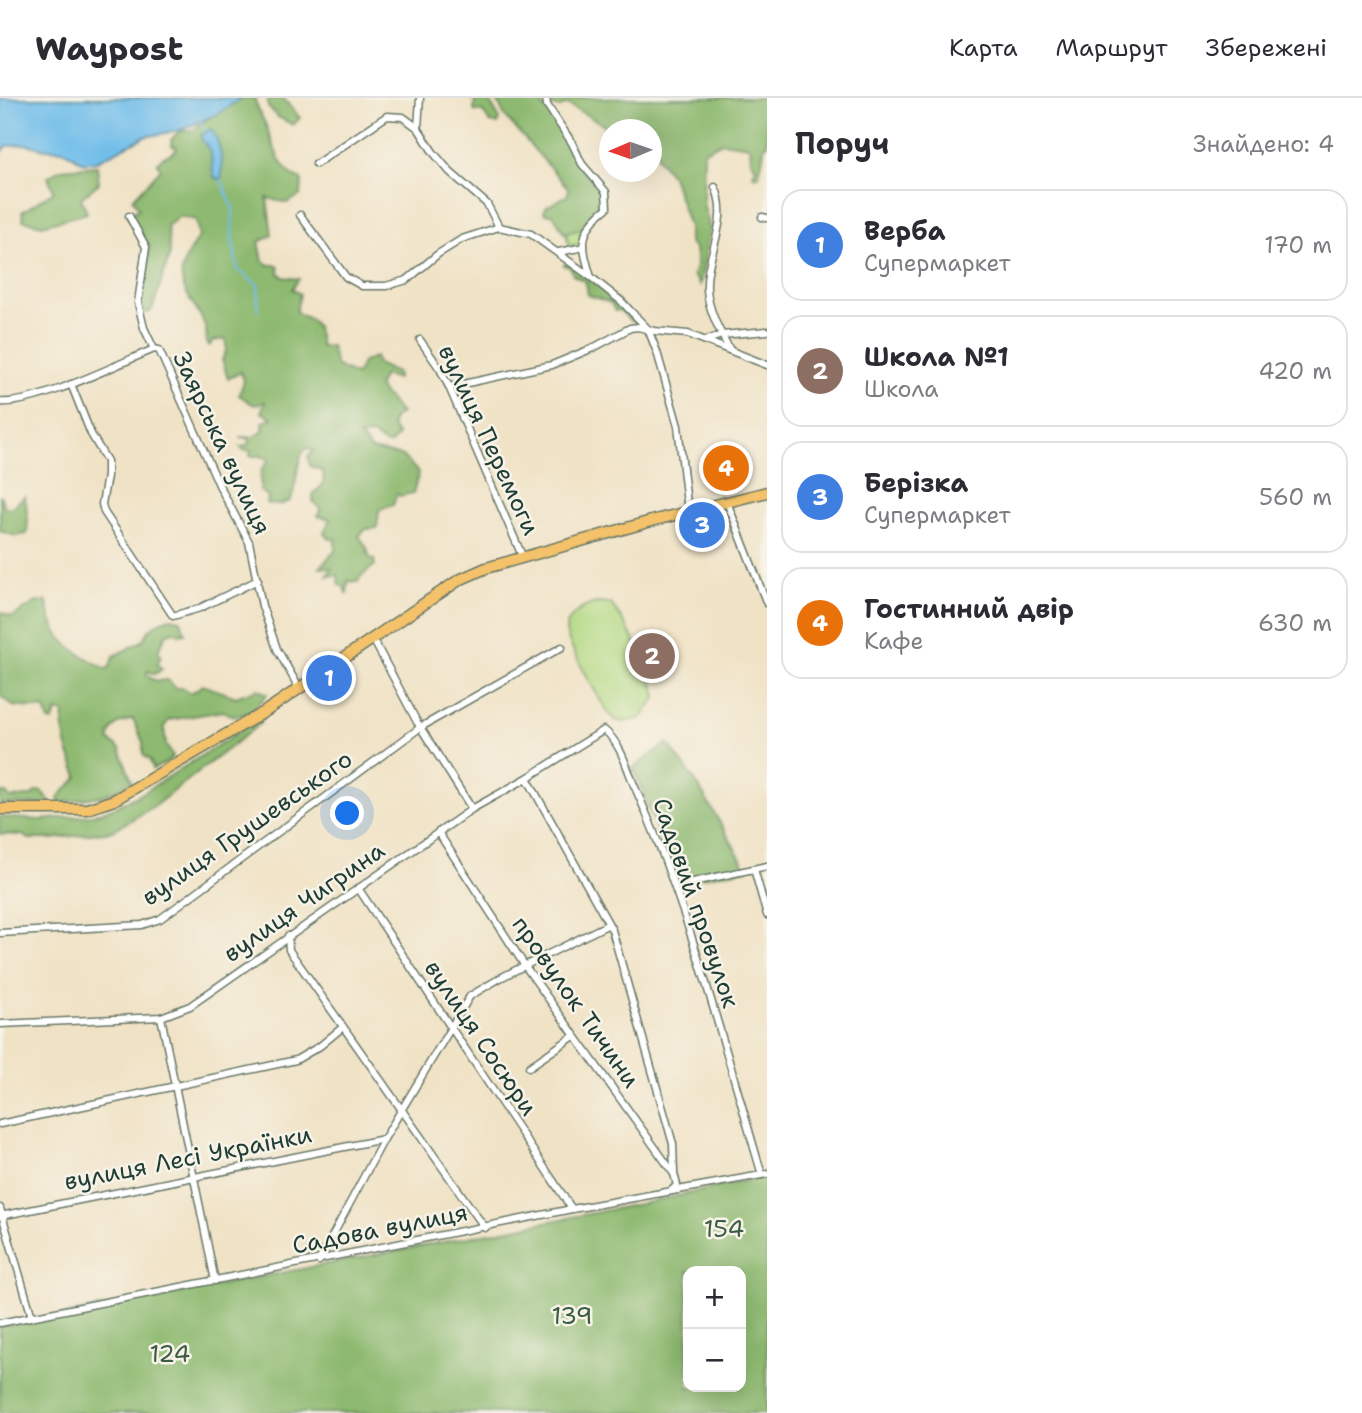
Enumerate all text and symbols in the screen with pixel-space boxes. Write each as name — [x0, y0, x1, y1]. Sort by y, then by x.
text: Waypost — [35, 26, 183, 71]
text: Карта — [949, 32, 1018, 64]
text: Маршрут — [1056, 32, 1168, 64]
text: Збережені — [1206, 32, 1327, 64]
north arrow — [599, 119, 662, 182]
text: Поруч — [795, 123, 889, 164]
text: Знайдено: 4 — [1193, 129, 1334, 159]
text: Верба — [864, 213, 945, 248]
text: 1 — [815, 230, 825, 260]
text: 170 m — [1264, 230, 1332, 260]
text: Супермаркет — [864, 248, 1011, 278]
text: Школа №1 — [864, 339, 1009, 374]
street label: вулиця Перемоги — [431, 340, 547, 540]
street label: Заярська вулиця — [165, 346, 279, 540]
text: 2 — [812, 356, 828, 386]
text: 420 m — [1258, 356, 1332, 386]
text: Школа — [864, 374, 939, 404]
pin: 4 — [703, 442, 749, 494]
text: Берізка — [864, 465, 968, 500]
text: 3 — [812, 482, 828, 512]
text: 560 m — [1259, 482, 1332, 512]
pin: 3 — [679, 499, 725, 551]
text: Супермаркет — [864, 500, 1011, 530]
text: Гостинний двір — [864, 591, 1074, 626]
text: 4 — [812, 608, 828, 638]
text: 630 m — [1258, 608, 1332, 638]
text: Кафе — [864, 626, 923, 656]
pin: 2 — [629, 630, 675, 682]
pin: 1 — [306, 652, 352, 704]
street label: вулиця Грушевського — [135, 743, 359, 913]
street label: Садовий провулок — [645, 794, 747, 1012]
your location — [330, 796, 364, 830]
street label: вулиця Чигрина — [217, 834, 391, 970]
street label: провулок Тичини — [505, 910, 647, 1094]
street label: вулиця Сосюри — [417, 954, 545, 1122]
street label: вулиця Лесі Українки — [61, 1118, 315, 1198]
street label: Садова вулиця — [289, 1196, 471, 1262]
park label: 154 — [704, 1213, 744, 1245]
map controls — [683, 1266, 746, 1392]
button: + — [683, 1266, 746, 1329]
park label: 139 — [551, 1300, 593, 1332]
button: − — [683, 1329, 746, 1392]
park label: 124 — [150, 1338, 190, 1370]

